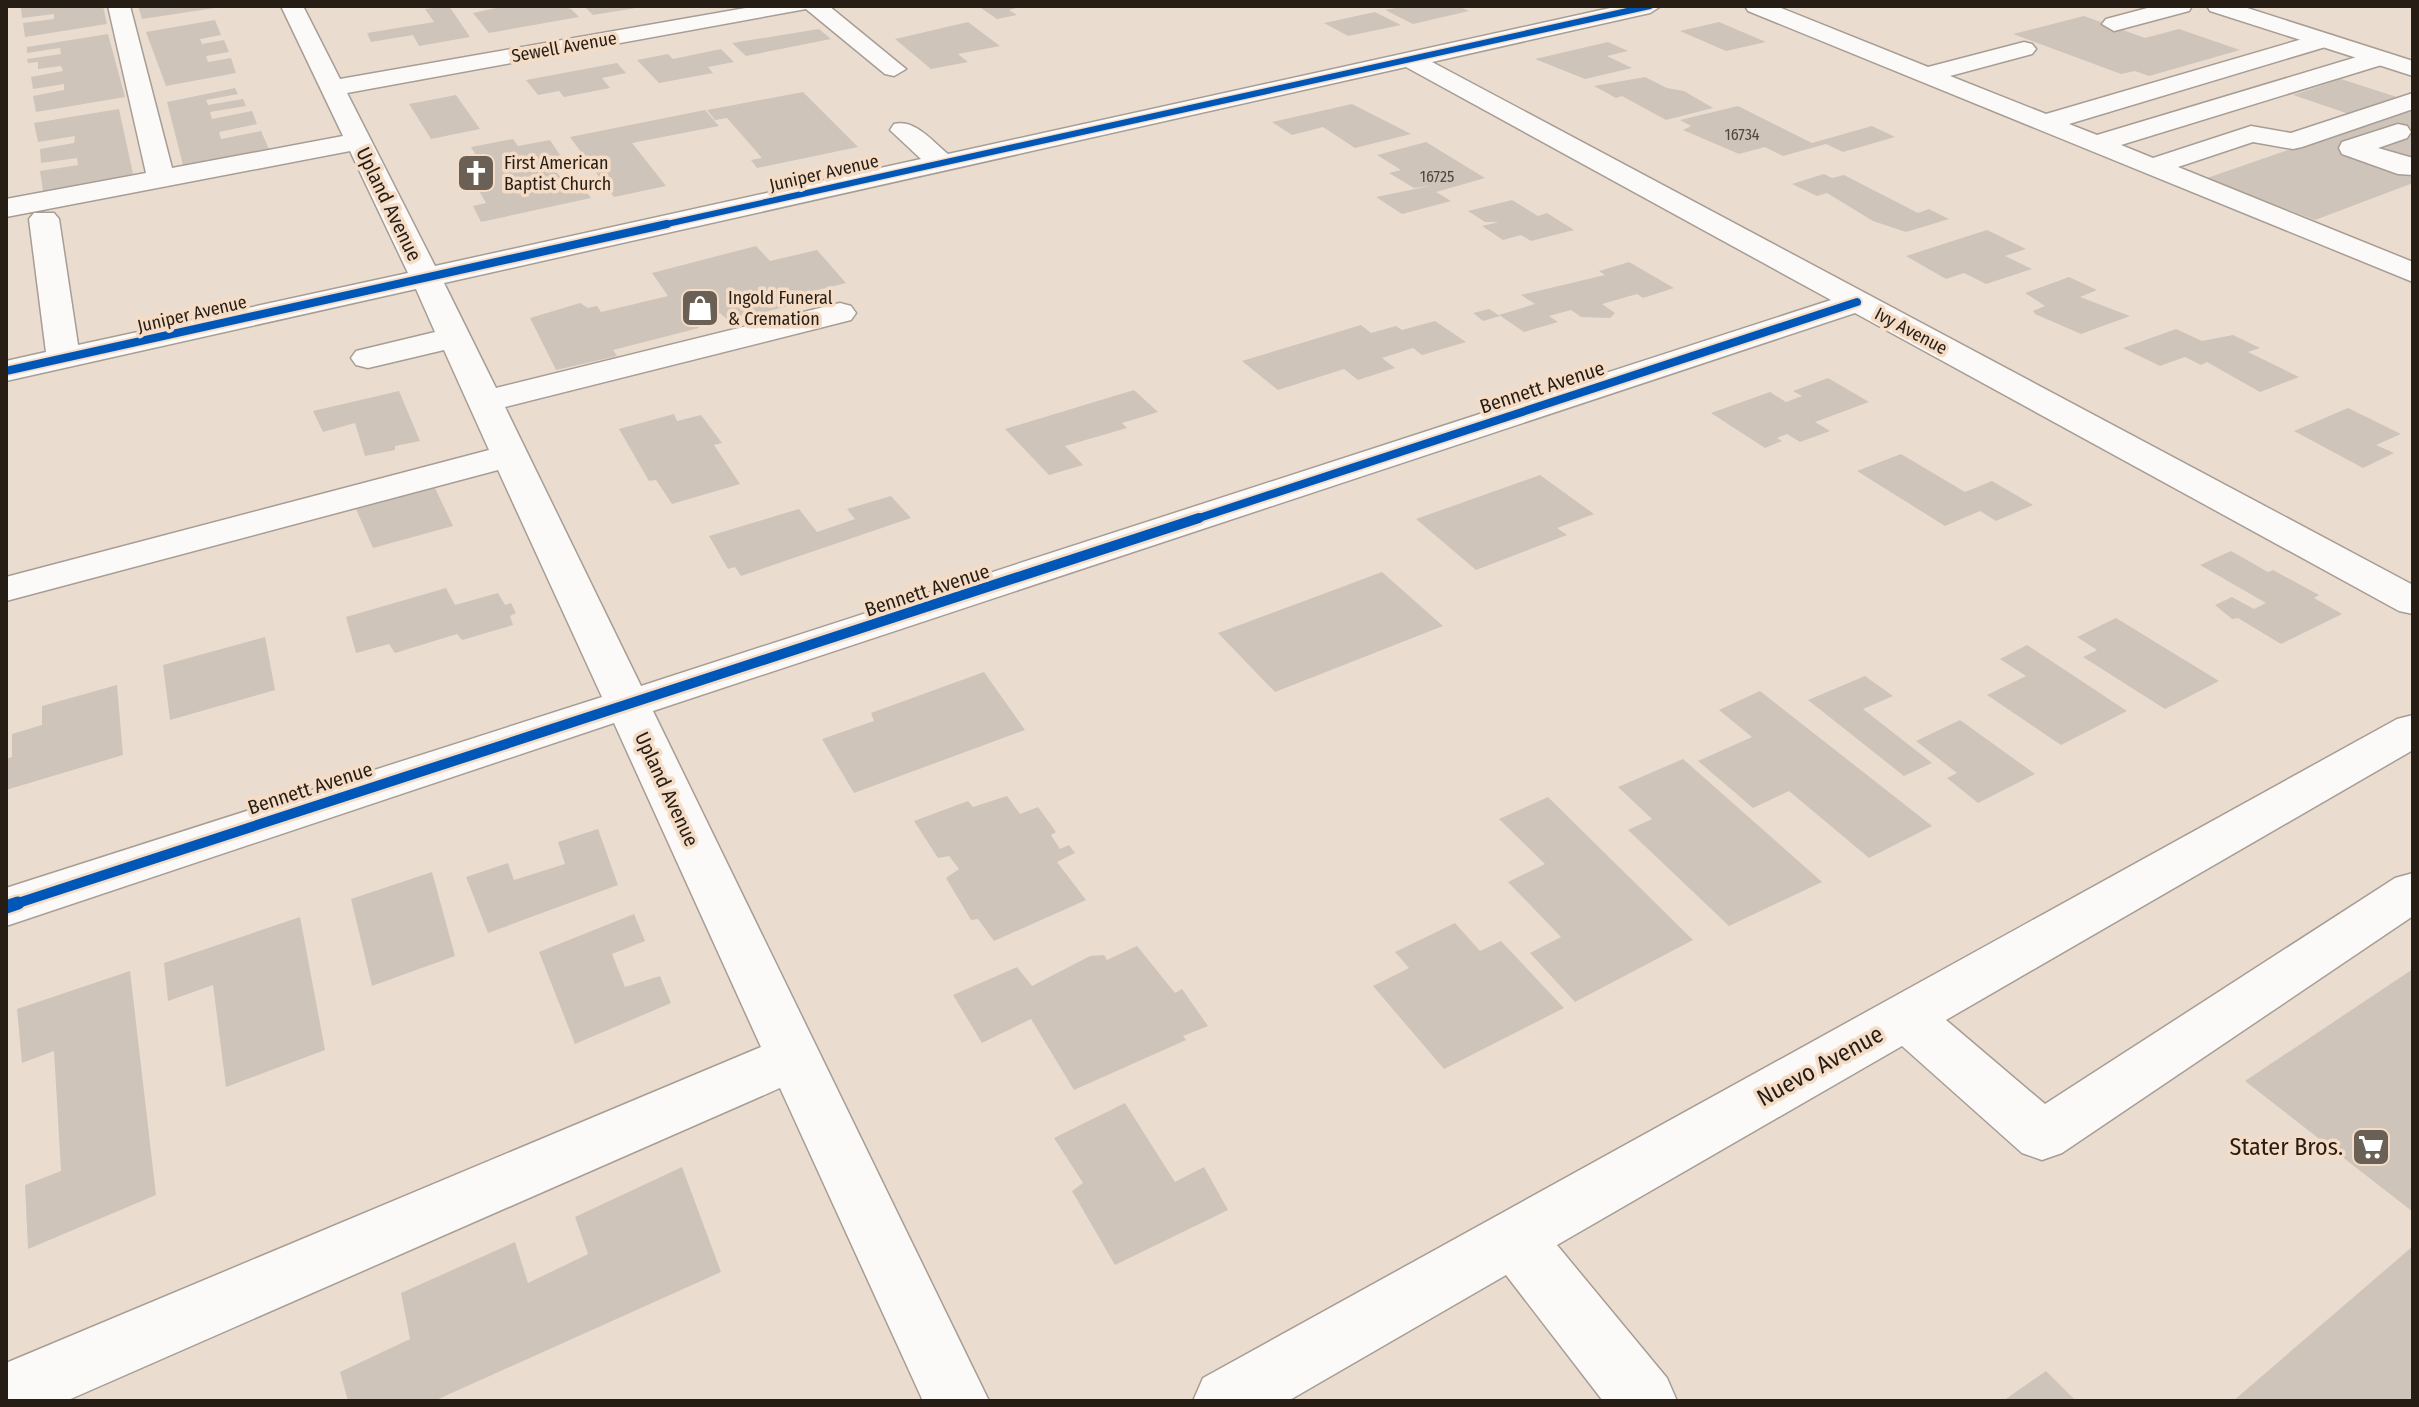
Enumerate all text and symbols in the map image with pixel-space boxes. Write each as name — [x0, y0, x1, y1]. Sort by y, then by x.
street label: Sewell Avenue — [510, 27, 618, 67]
house number: 16734 — [1724, 125, 1760, 144]
street label: Upland Avenue — [351, 143, 427, 265]
street label: Juniper Avenue — [767, 150, 881, 196]
church icon: First American Baptist Church — [455, 152, 497, 194]
place label: First American Baptist Church — [504, 152, 611, 195]
house number: 16725 — [1420, 167, 1454, 186]
shop icon: Ingold Funeral & Cremation — [679, 287, 721, 329]
place label: Ingold Funeral & Cremation — [728, 287, 833, 330]
street label: Juniper Avenue — [135, 291, 249, 337]
street label: Ivy Avenue — [1871, 303, 1951, 359]
street label: Bennett Avenue — [1477, 356, 1607, 418]
street label: Bennett Avenue — [862, 559, 992, 621]
street label: Upland Avenue — [630, 728, 704, 850]
street label: Bennett Avenue — [245, 757, 375, 819]
street label: Nuevo Avenue — [1752, 1020, 1888, 1112]
supermarket icon: Stater Bros. — [2350, 1126, 2392, 1168]
place label: Stater Bros. — [2230, 1133, 2343, 1161]

